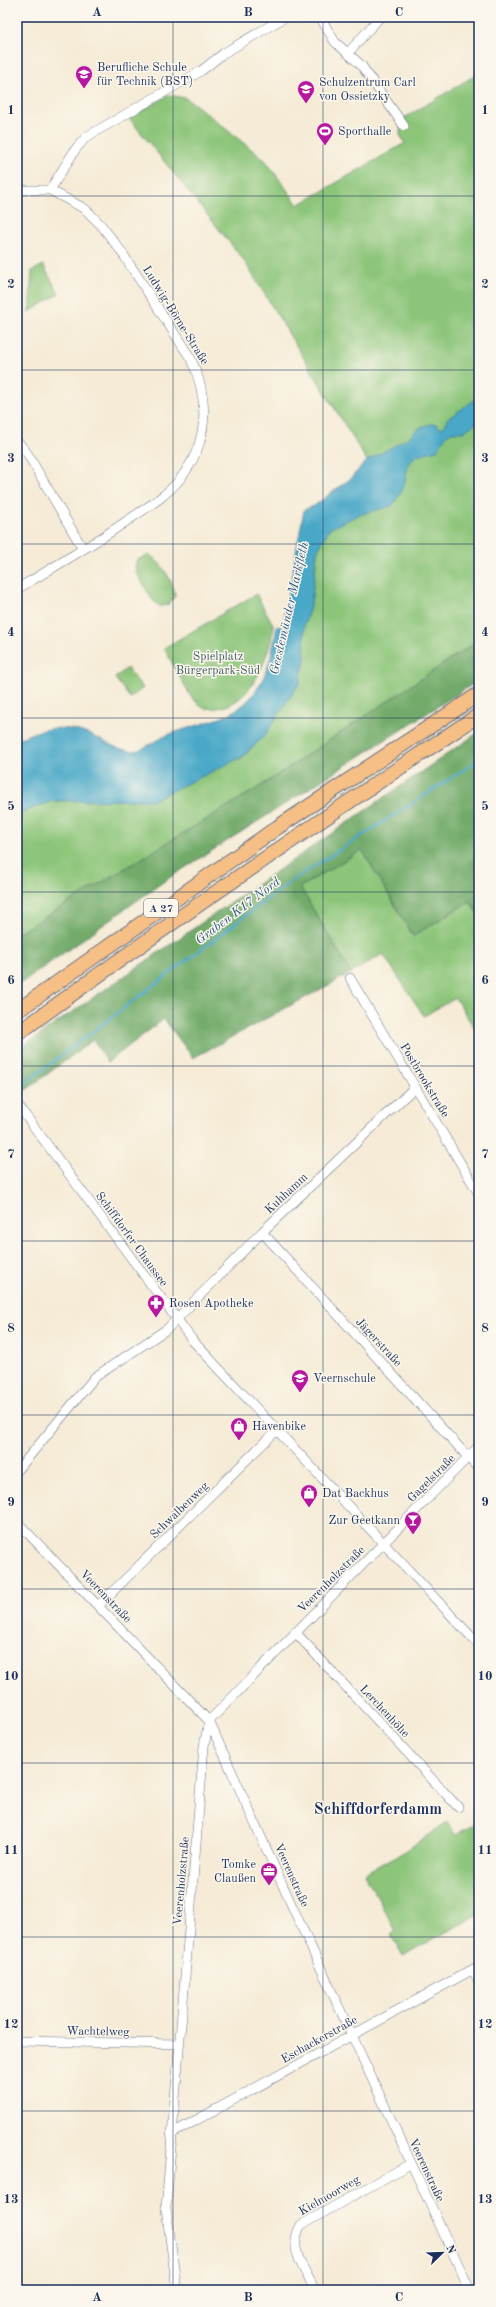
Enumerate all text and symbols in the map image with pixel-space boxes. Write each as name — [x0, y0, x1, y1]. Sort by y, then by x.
text: A — [92, 6, 102, 19]
text: B — [243, 6, 253, 19]
text: C — [395, 6, 403, 19]
place label: Berufliche Schule für Technik (BST) — [97, 62, 193, 88]
school or university icon: Berufliche Schule für Technik (BST) — [74, 64, 94, 89]
place label: Schulzentrum Carl von Ossietzky — [319, 77, 416, 103]
school or university icon: Schulzentrum Carl von Ossietzky — [296, 79, 316, 104]
text: 1 — [7, 104, 15, 117]
text: 1 — [481, 104, 489, 117]
sports icon: Sporthalle — [315, 121, 335, 146]
place label: Sporthalle — [338, 126, 392, 138]
street label: Ludwig-Börne-Straße — [140, 264, 211, 367]
text: 2 — [7, 278, 15, 291]
text: 2 — [481, 278, 489, 291]
text: 3 — [7, 452, 15, 465]
text: 3 — [481, 452, 489, 465]
water label: Geestemünder Markfleth — [268, 540, 311, 676]
text: 4 — [7, 626, 15, 639]
text: 4 — [481, 626, 489, 639]
park label: Spielplatz Bürgerpark-Süd — [176, 651, 260, 677]
text: 5 — [7, 800, 15, 813]
text: 5 — [481, 800, 489, 813]
water label: Graben K17 Nord — [193, 875, 283, 947]
road number: A 27 — [144, 899, 178, 917]
text: 6 — [7, 974, 15, 987]
text: 6 — [481, 974, 489, 987]
street label: Postbrookstraße — [397, 1041, 451, 1120]
text: 7 — [7, 1148, 15, 1161]
text: 7 — [481, 1148, 489, 1161]
street label: Kuhhamm — [263, 1171, 311, 1216]
street label: Schiffdorfer Chaussee — [93, 1190, 170, 1289]
pharmacy icon: Rosen Apotheke — [146, 1293, 166, 1318]
place label: Rosen Apotheke — [169, 1298, 254, 1310]
street label: Jägerstraße — [353, 1316, 404, 1370]
text: 8 — [7, 1322, 15, 1335]
text: 8 — [481, 1322, 489, 1335]
school or university icon: Veernschule — [290, 1368, 310, 1393]
place label: Veernschule — [313, 1373, 376, 1385]
shop icon: Havenbike — [229, 1416, 249, 1441]
place label: Havenbike — [252, 1421, 306, 1433]
street label: Gagelstraße — [406, 1452, 458, 1505]
street label: Schwalbenweg — [148, 1480, 212, 1541]
shop icon: Dat Backhus — [299, 1483, 319, 1508]
place label: Dat Backhus — [322, 1488, 389, 1500]
text: 9 — [7, 1496, 15, 1509]
text: 9 — [481, 1496, 489, 1509]
bar icon: Zur Geetkann — [403, 1510, 423, 1535]
place label: Zur Geetkann — [328, 1515, 401, 1527]
street label: Veerenholzstraße — [296, 1544, 368, 1615]
street label: Veerenstraße — [77, 1568, 134, 1626]
text: 10 — [3, 1670, 19, 1683]
text: 10 — [477, 1670, 493, 1683]
street label: Lerchenhöhe — [357, 1683, 412, 1741]
district label: Schiffdorferdamm — [314, 1802, 442, 1818]
street label: Veerenholzstraße — [172, 1836, 192, 1926]
street label: Veerenstraße — [272, 1842, 311, 1909]
text: 11 — [3, 1844, 19, 1857]
text: 11 — [477, 1844, 493, 1857]
place label: Tomke Claußen — [214, 1859, 257, 1885]
office icon: Tomke Claußen — [259, 1861, 279, 1886]
street label: Eschackerstraße — [279, 2014, 360, 2066]
text: 12 — [3, 2018, 19, 2031]
text: 12 — [477, 2018, 493, 2031]
street label: Wachtelweg — [66, 2025, 130, 2039]
street label: Veerenstraße — [406, 2137, 446, 2204]
street label: Kielmoorweg — [297, 2173, 362, 2218]
text: 13 — [3, 2193, 19, 2206]
text: 13 — [477, 2193, 493, 2206]
north arrow — [422, 2233, 462, 2273]
text: N — [443, 2244, 457, 2256]
text: A — [92, 2291, 102, 2304]
text: B — [243, 2291, 253, 2304]
text: C — [395, 2291, 403, 2304]

